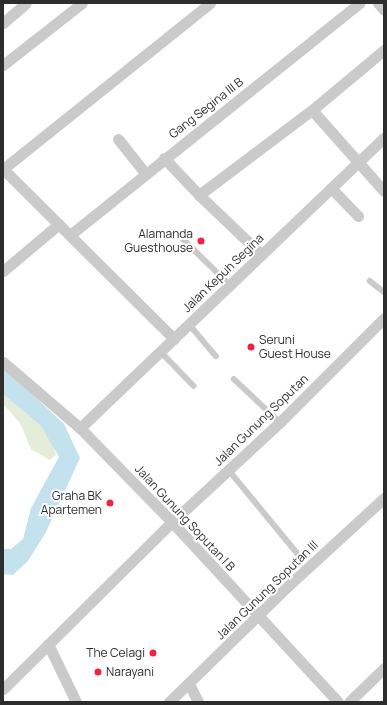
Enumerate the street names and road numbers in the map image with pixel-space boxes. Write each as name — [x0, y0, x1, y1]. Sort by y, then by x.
street label: Gang Segina III B — [166, 74, 246, 142]
street label: Jalan Kepuh Segina — [180, 231, 266, 315]
street label: Jalan Gunung Soputan — [211, 371, 311, 469]
street label: Jalan Gunung Soputan I B — [132, 462, 238, 574]
street label: Jalan Gunung Soputan III — [213, 538, 321, 642]

